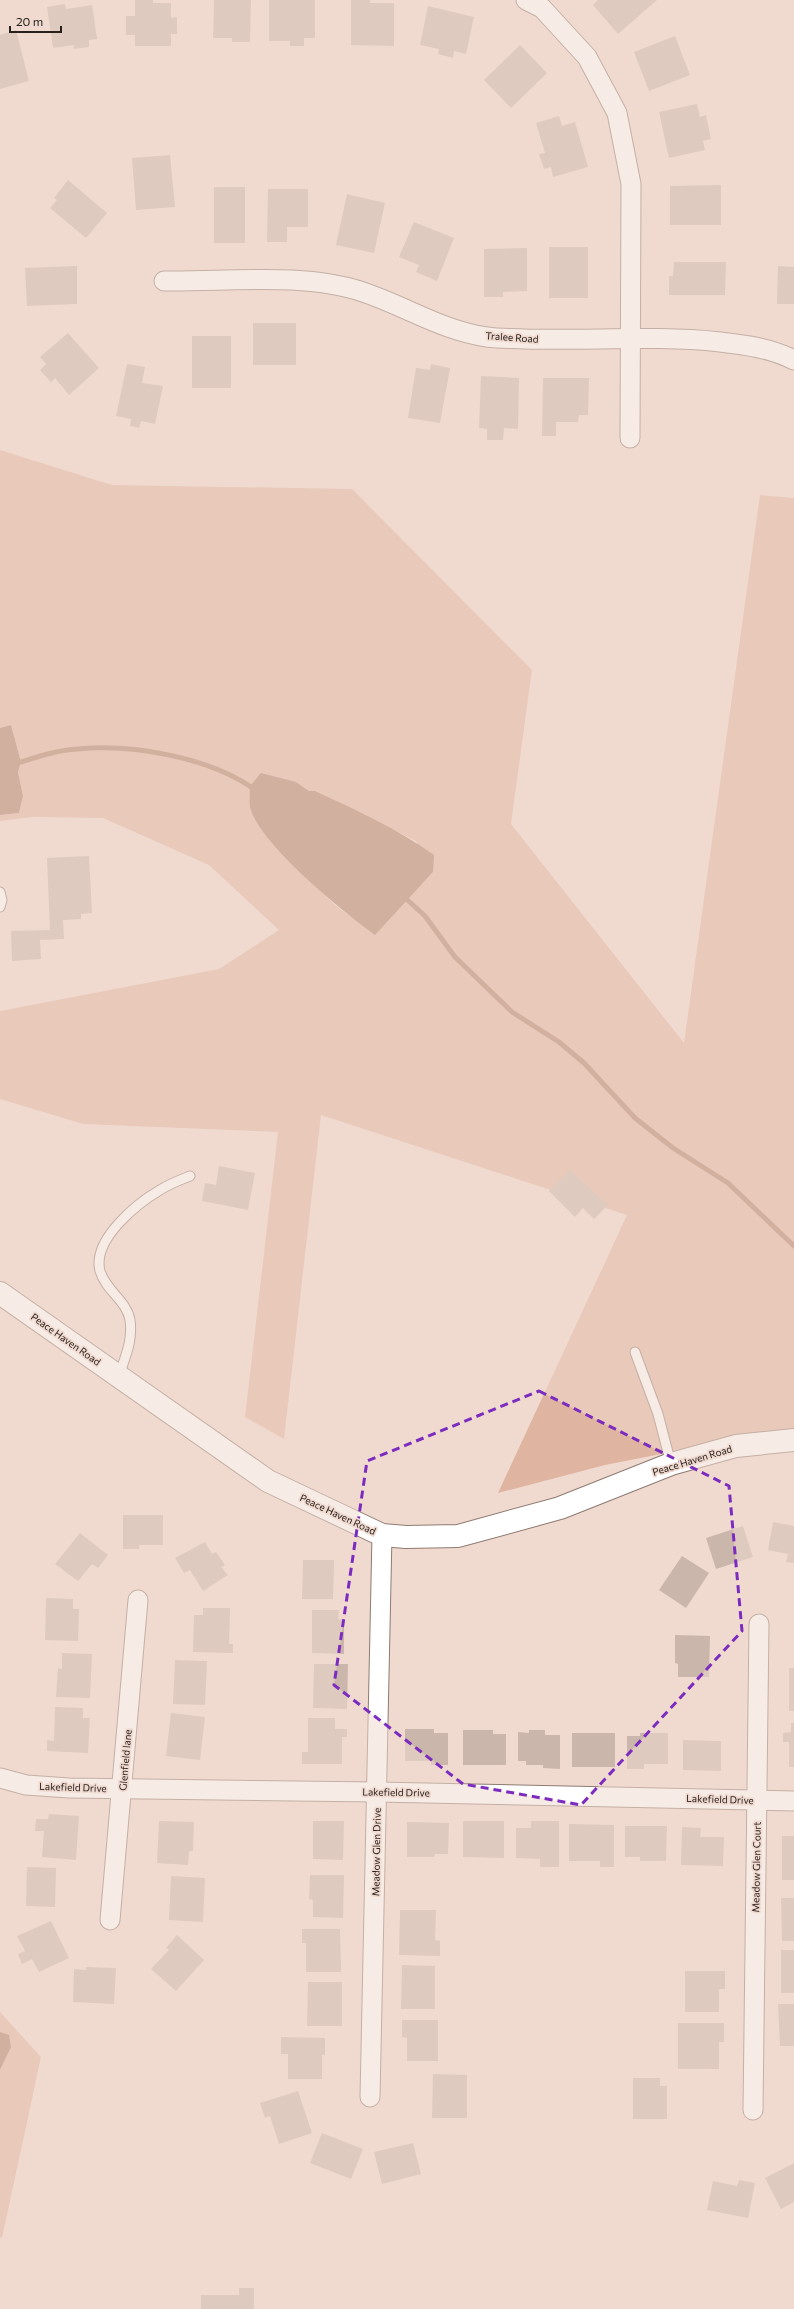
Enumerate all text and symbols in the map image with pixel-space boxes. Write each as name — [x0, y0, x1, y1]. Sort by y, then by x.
scale bar — [10, 8, 61, 34]
text: 20 m — [16, 14, 43, 28]
street label: Tralee Road — [485, 329, 539, 345]
street label: Peace Haven Road — [29, 1310, 103, 1368]
street label: Peace Haven Road — [651, 1442, 733, 1478]
street label: Peace Haven Road — [298, 1491, 378, 1537]
street label: Glenfield lane — [116, 1729, 134, 1791]
street label: Lakefield Drive — [39, 1780, 107, 1794]
street label: Lakefield Drive — [362, 1785, 430, 1799]
street label: Lakefield Drive — [686, 1792, 754, 1806]
street label: Meadow Glen Drive — [369, 1808, 383, 1896]
street label: Meadow Glen Court — [749, 1821, 763, 1913]

